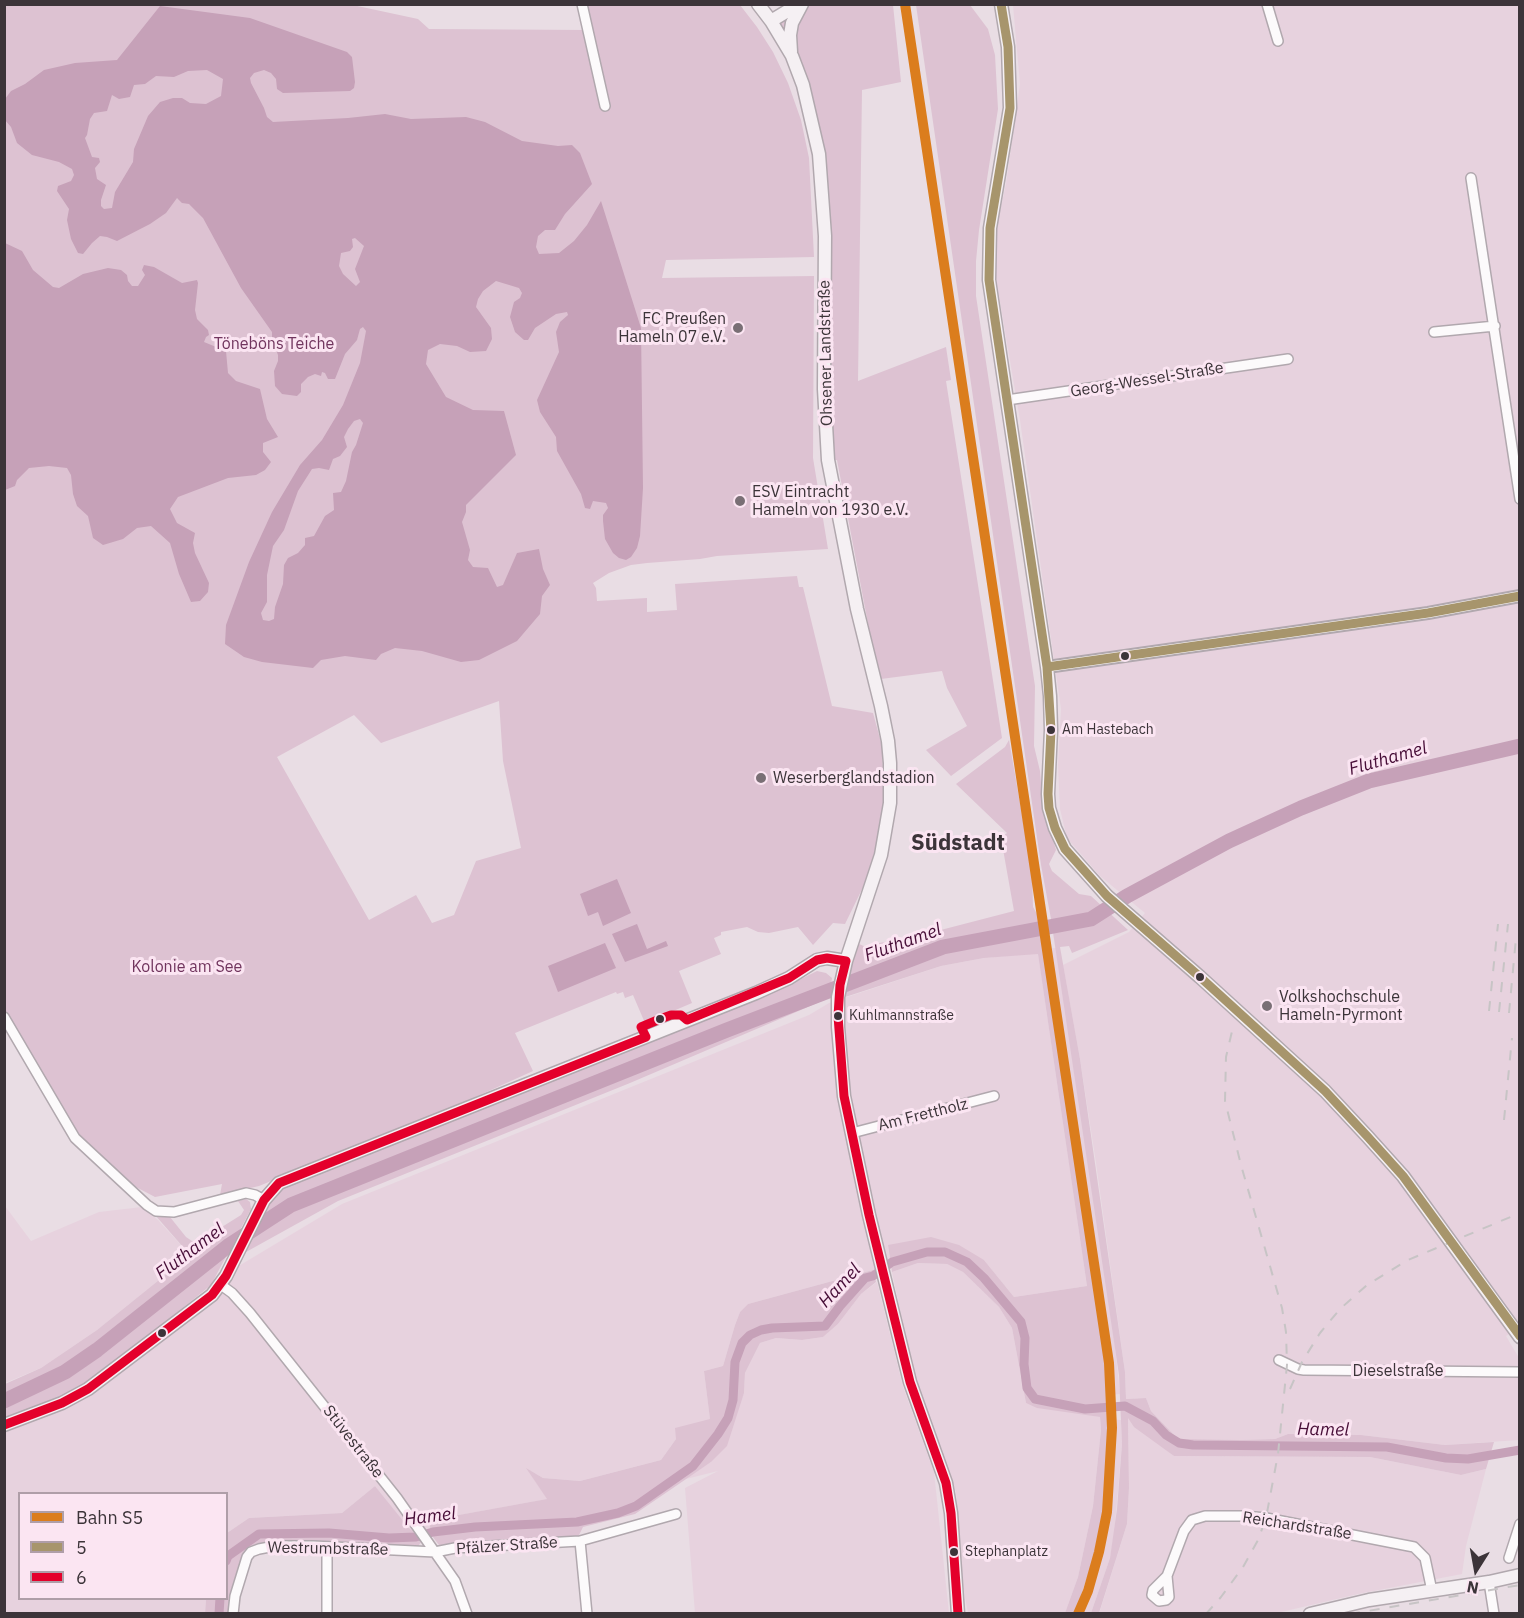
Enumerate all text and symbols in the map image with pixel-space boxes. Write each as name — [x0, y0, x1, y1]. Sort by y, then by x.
street label: Ohsener Landstraße — [815, 280, 837, 426]
place label: FC Preußen Hameln 07 e.V. — [618, 309, 726, 347]
marker: FC Preußen Hameln 07 e.V. — [731, 321, 745, 335]
park label: Töneböns Teiche — [214, 334, 334, 354]
street label: Georg-Wessel-Straße — [1069, 358, 1225, 402]
place label: ESV Eintracht Hameln von 1930 e.V. — [752, 482, 909, 520]
marker: ESV Eintracht Hameln von 1930 e.V. — [733, 494, 747, 508]
unlabelled marker — [1119, 650, 1131, 662]
place label: Am Hastebach — [1062, 722, 1154, 738]
marker: Am Hastebach — [1045, 724, 1057, 736]
water label: Fluthamel — [1346, 738, 1430, 780]
place label: Weserberglandstadion — [773, 768, 935, 788]
marker: Weserberglandstadion — [754, 771, 768, 785]
district label: Südstadt — [911, 831, 1005, 857]
water label: Fluthamel — [862, 919, 944, 967]
park label: Kolonie am See — [132, 957, 242, 977]
unlabelled marker — [1194, 971, 1206, 983]
place label: Volkshochschule Hameln-Pyrmont — [1279, 987, 1403, 1025]
marker: Volkshochschule Hameln-Pyrmont — [1260, 999, 1274, 1013]
place label: Kuhlmannstraße — [849, 1008, 954, 1024]
marker: Kuhlmannstraße — [832, 1010, 844, 1022]
unlabelled marker — [654, 1013, 666, 1025]
street label: Am Frettholz — [876, 1095, 970, 1135]
water label: Fluthamel — [151, 1219, 229, 1285]
water label: Hamel — [814, 1260, 866, 1312]
unlabelled marker — [156, 1327, 168, 1339]
street label: Dieselstraße — [1352, 1361, 1444, 1381]
street label: Stüvestraße — [319, 1402, 387, 1482]
water label: Hamel — [1297, 1419, 1349, 1441]
legend — [18, 1492, 228, 1600]
water label: Hamel — [403, 1503, 457, 1531]
text: Bahn S5 — [76, 1506, 143, 1529]
street label: Reichardstraße — [1241, 1508, 1353, 1544]
street label: Pfälzer Straße — [456, 1533, 558, 1559]
text: 5 — [76, 1536, 87, 1559]
street label: Westrumbstraße — [267, 1538, 389, 1560]
north arrow — [1446, 1540, 1506, 1600]
place label: Stephanplatz — [965, 1544, 1048, 1560]
marker: Stephanplatz — [948, 1546, 960, 1558]
text: 6 — [76, 1566, 87, 1589]
text: N — [1465, 1577, 1480, 1599]

